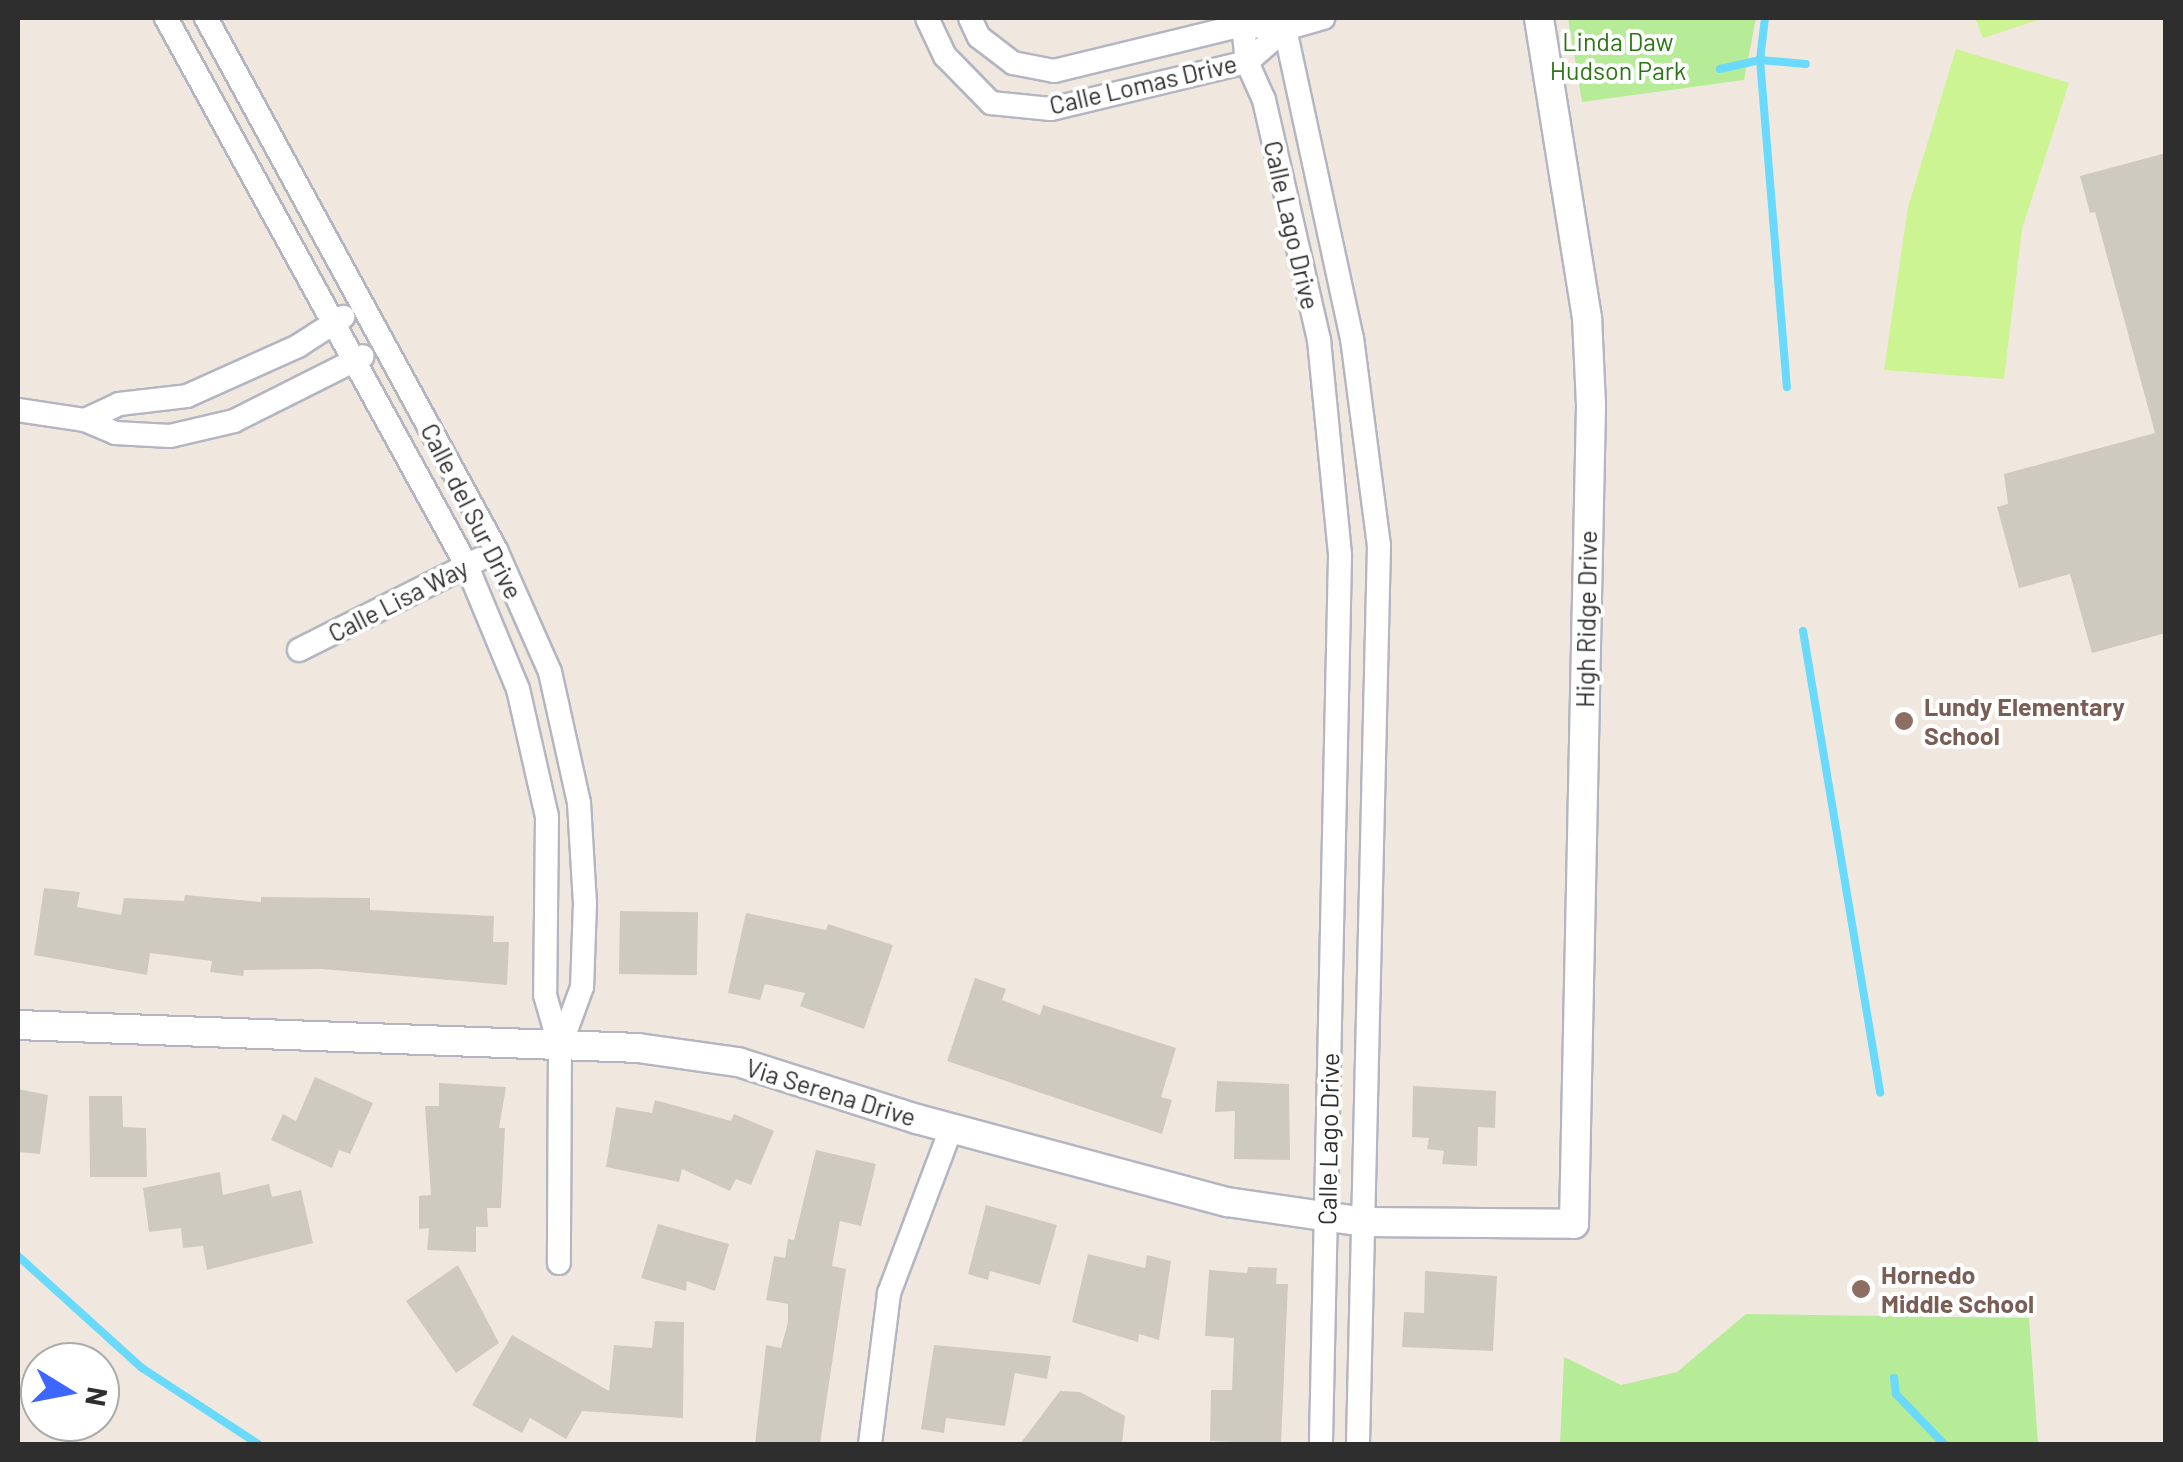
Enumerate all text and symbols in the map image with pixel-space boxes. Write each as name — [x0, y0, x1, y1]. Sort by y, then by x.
park label: Linda Daw Hudson Park — [1550, 27, 1686, 86]
street label: Calle Lomas Drive — [1046, 48, 1240, 120]
street label: Calle Lago Drive — [1258, 138, 1326, 312]
street label: Calle del Sur Drive — [415, 418, 529, 604]
street label: High Ridge Drive — [1569, 530, 1603, 708]
street label: Calle Lisa Way — [323, 552, 473, 648]
place label: Lundy Elementary School — [1924, 692, 2125, 751]
marker: Lundy Elementary School — [1893, 710, 1915, 732]
street label: Via Serena Drive — [742, 1052, 920, 1132]
street label: Calle Lago Drive — [1311, 1053, 1345, 1225]
place label: Hornedo Middle School — [1881, 1260, 2034, 1319]
marker: Hornedo Middle School — [1850, 1278, 1872, 1300]
north arrow — [20, 1342, 120, 1442]
text: N — [79, 1385, 116, 1409]

